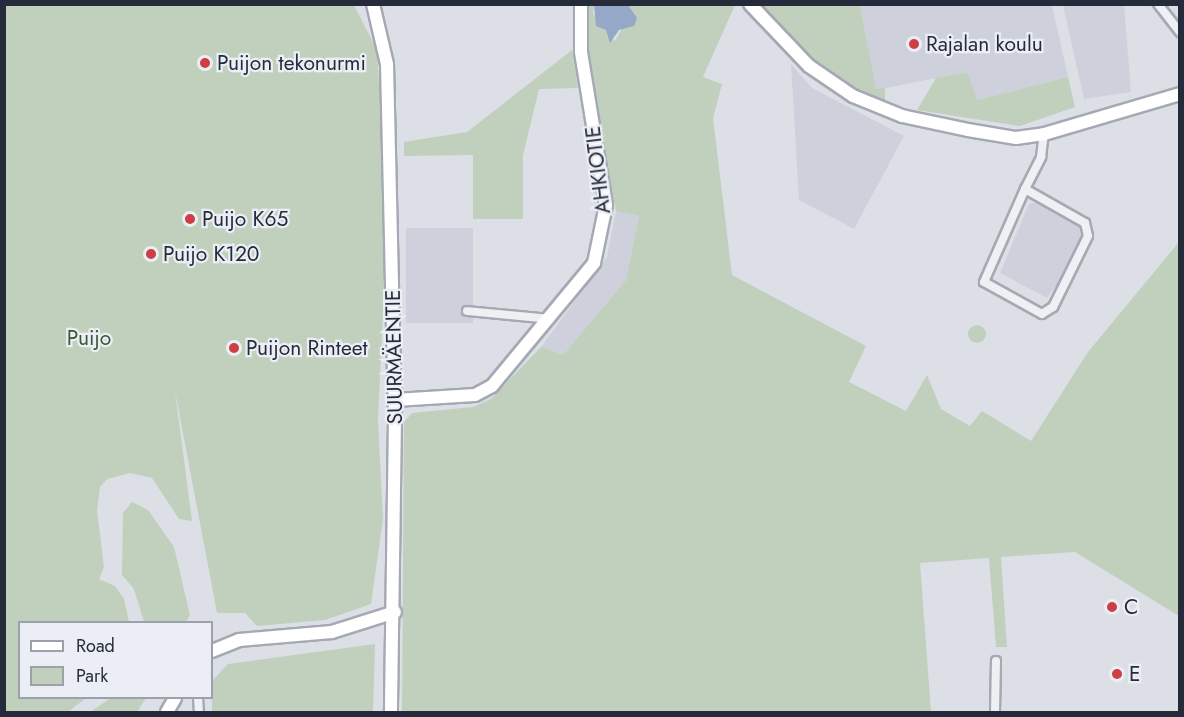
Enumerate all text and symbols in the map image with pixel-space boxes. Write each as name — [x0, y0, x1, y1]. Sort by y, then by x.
place label: Rajalan koulu — [926, 31, 1043, 57]
marker: Rajalan koulu — [907, 37, 921, 51]
place label: Puijon tekonurmi — [217, 50, 366, 76]
marker: Puijon tekonurmi — [198, 56, 212, 70]
street label: AHKIOTIE — [580, 125, 616, 215]
place label: Puijo K65 — [202, 206, 288, 232]
marker: Puijo K65 — [183, 212, 197, 226]
place label: Puijo K120 — [163, 241, 259, 267]
marker: Puijo K120 — [144, 247, 158, 261]
street label: SUURMÄENTIE — [380, 289, 408, 425]
park label: Puijo — [67, 325, 111, 351]
place label: Puijon Rinteet — [246, 335, 368, 361]
marker: Puijon Rinteet — [227, 341, 241, 355]
place label: C — [1124, 594, 1138, 620]
marker: C — [1105, 600, 1119, 614]
legend — [18, 621, 213, 699]
text: Road — [76, 633, 115, 659]
place label: E — [1129, 661, 1141, 687]
text: Park — [76, 663, 108, 689]
marker: E — [1110, 667, 1124, 681]

